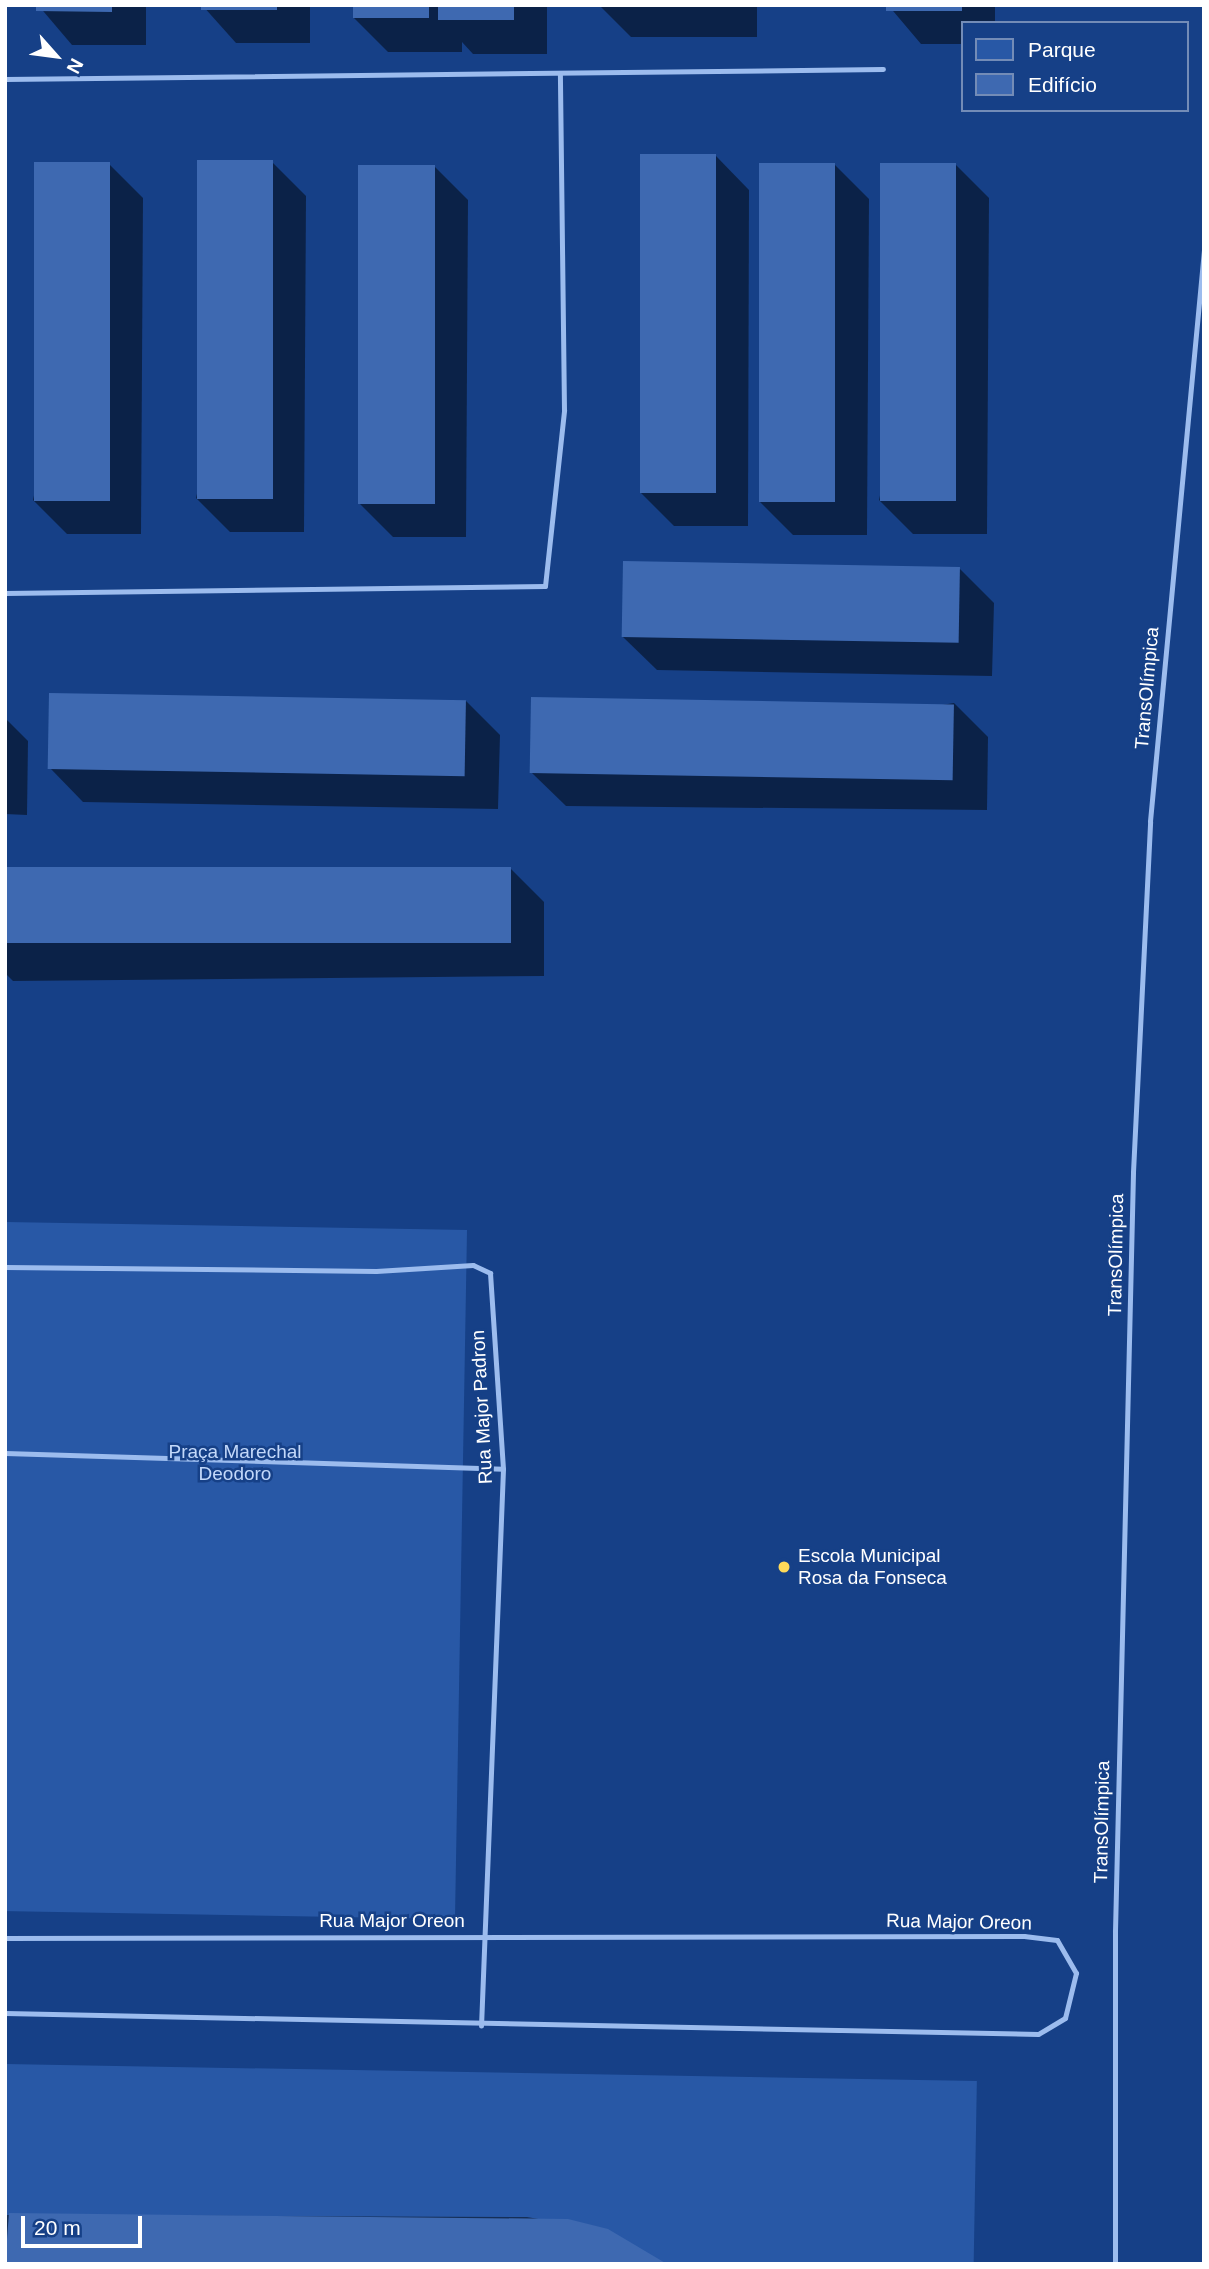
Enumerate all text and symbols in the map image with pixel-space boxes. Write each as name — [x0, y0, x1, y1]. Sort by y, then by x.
north arrow — [21, 21, 91, 91]
legend — [960, 21, 1188, 112]
text: Parque — [1028, 38, 1096, 61]
text: N — [62, 55, 87, 77]
text: Edifício — [1028, 73, 1097, 96]
street label: TransOlímpica — [1130, 626, 1164, 750]
street label: TransOlímpica — [1104, 1193, 1128, 1317]
street label: Rua Major Padron — [467, 1329, 497, 1485]
park label: Praça Marechal Deodoro — [168, 1441, 302, 1485]
place label: Escola Municipal Rosa da Fonseca — [798, 1545, 947, 1589]
marker: Escola Municipal Rosa da Fonseca — [776, 1559, 792, 1575]
street label: TransOlímpica — [1090, 1760, 1114, 1884]
street label: Rua Major Oreon — [886, 1909, 1032, 1935]
street label: Rua Major Oreon — [319, 1910, 465, 1932]
scale bar — [24, 2202, 145, 2246]
text: 20 m — [34, 2216, 81, 2239]

